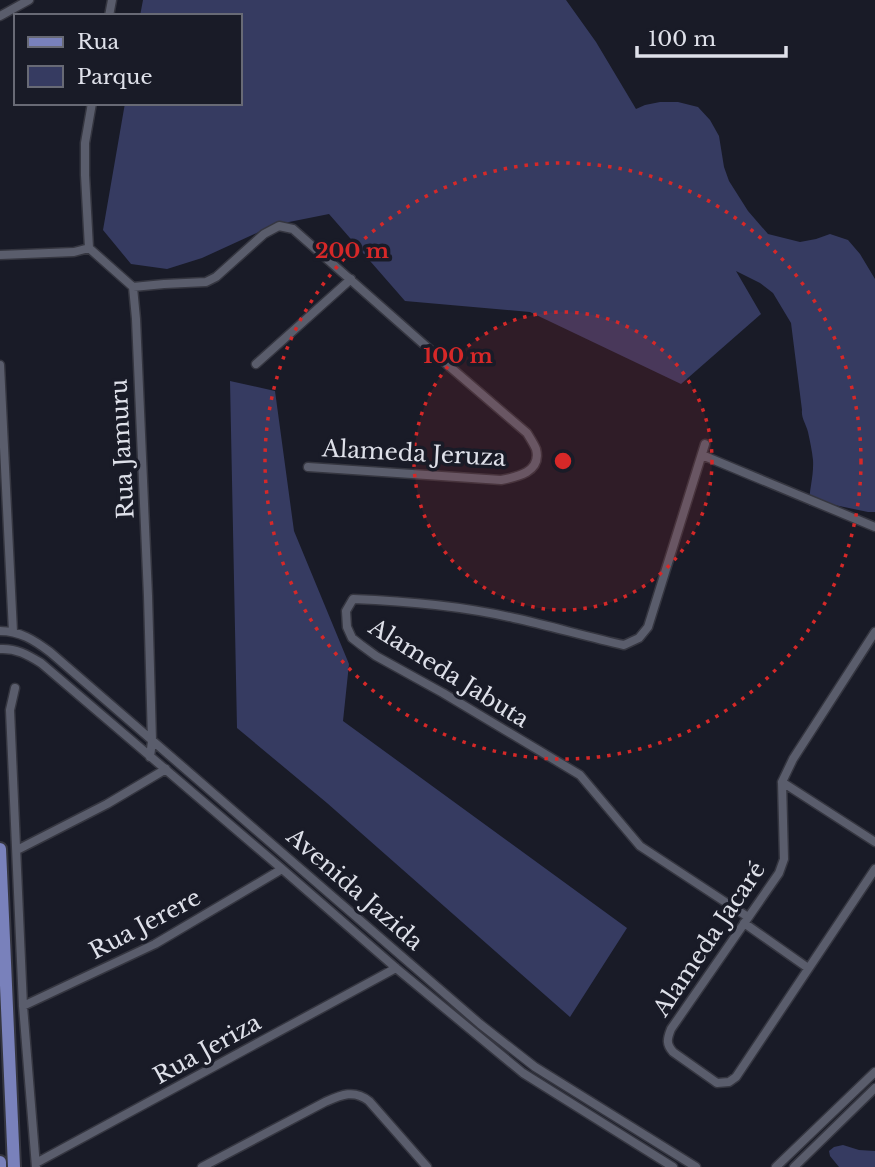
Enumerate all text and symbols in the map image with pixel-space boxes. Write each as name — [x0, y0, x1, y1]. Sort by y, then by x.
legend — [14, 14, 242, 105]
scale bar — [637, 14, 786, 58]
text: 100 m — [648, 26, 716, 52]
text: Rua — [77, 29, 120, 55]
text: Parque — [77, 64, 152, 90]
text: 200 m — [315, 238, 389, 264]
text: 100 m — [423, 343, 493, 369]
street label: Rua Jamuru — [104, 378, 140, 520]
street label: Alameda Jeruza — [320, 434, 507, 472]
centre of rings — [551, 449, 575, 473]
street label: Alameda Jabuta — [363, 612, 534, 734]
street label: Avenida Jazida — [280, 822, 429, 956]
street label: Alameda Jacaré — [646, 856, 771, 1022]
street label: Rua Jerere — [85, 883, 205, 965]
street label: Rua Jeriza — [148, 1008, 266, 1090]

